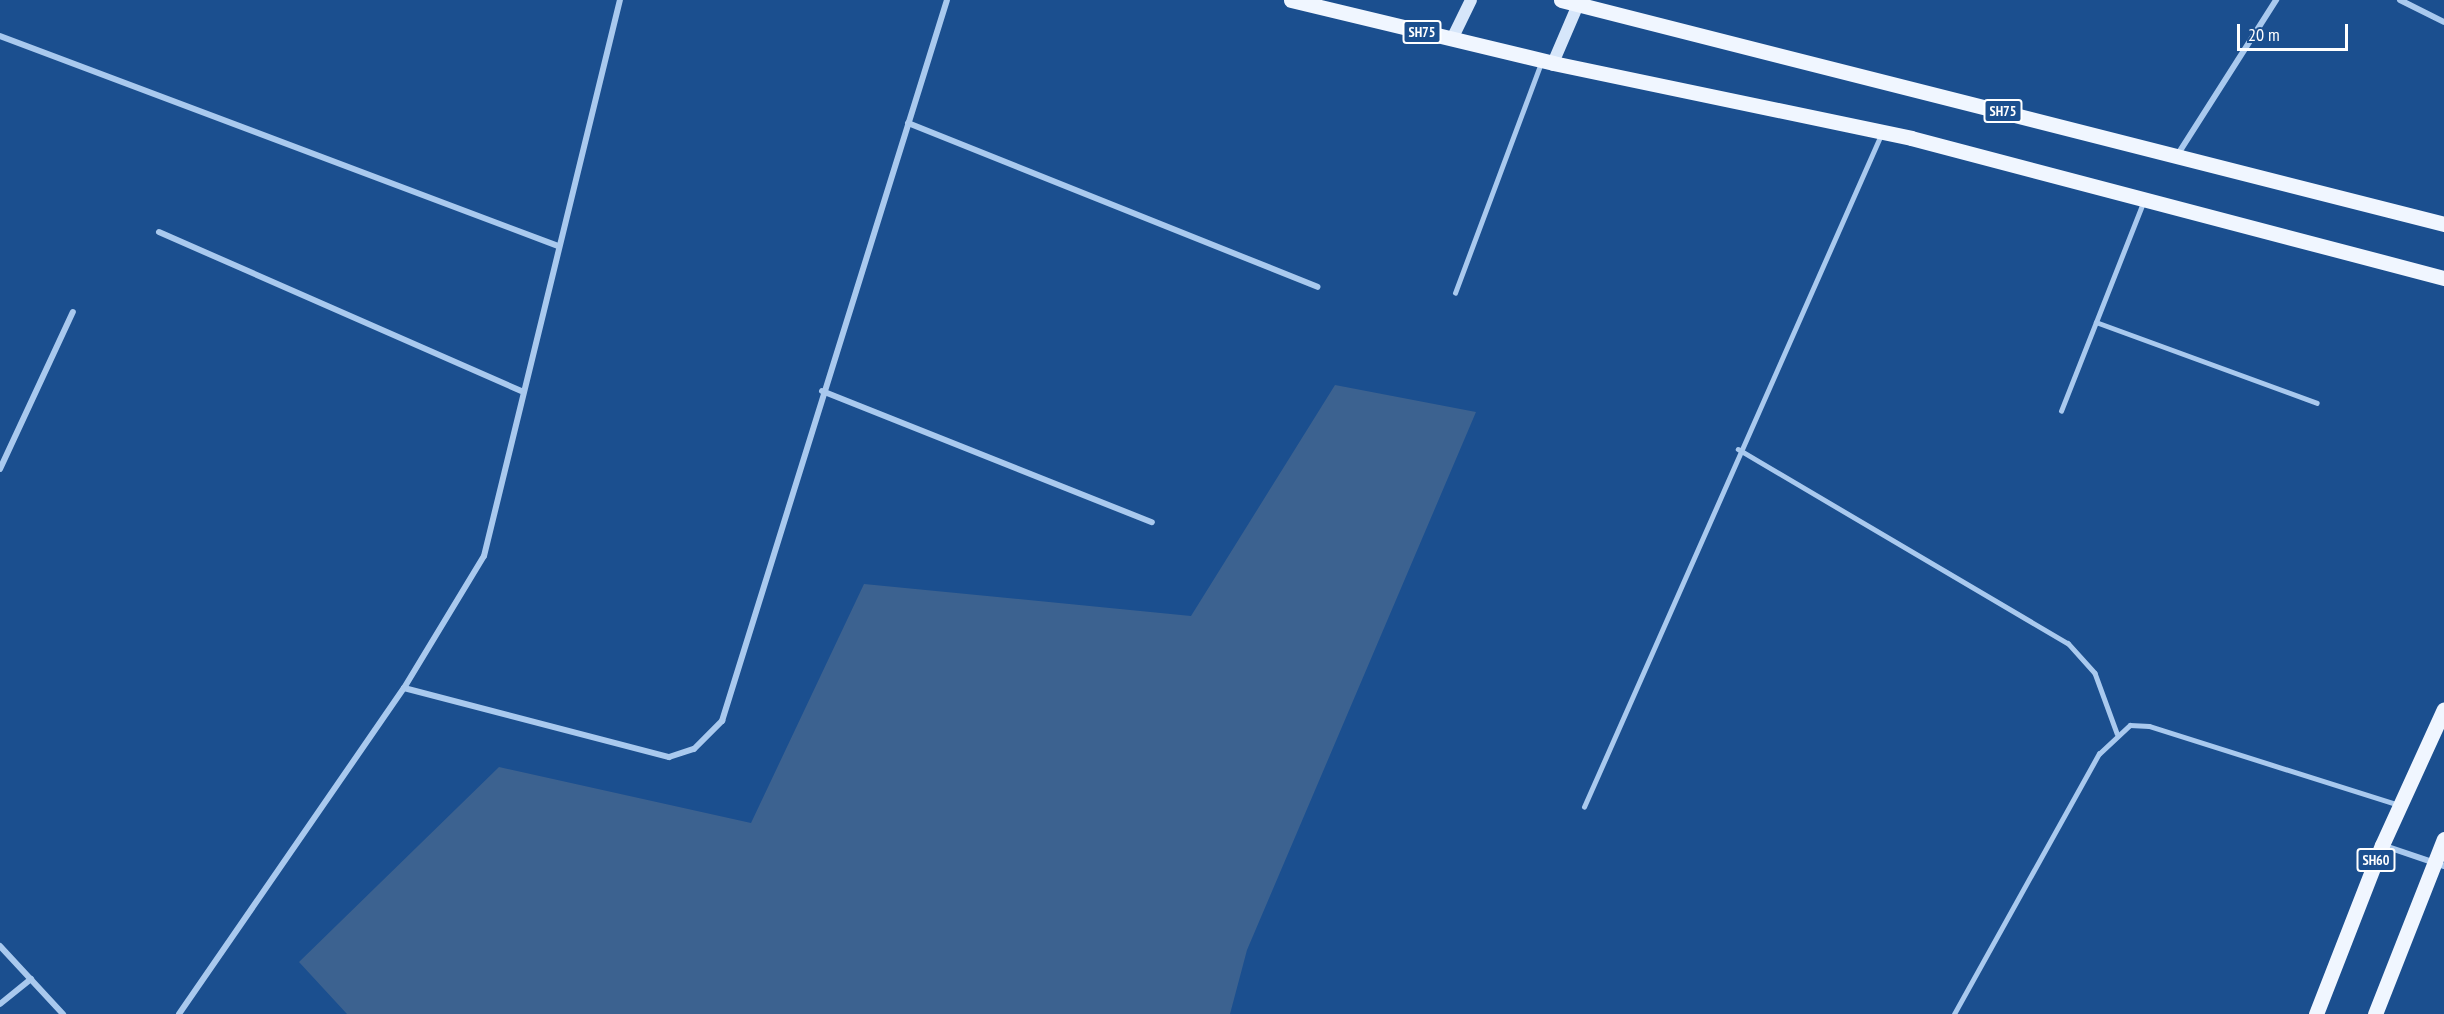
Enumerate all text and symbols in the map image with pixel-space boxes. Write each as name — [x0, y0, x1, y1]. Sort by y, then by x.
scale bar — [2240, 12, 2351, 50]
road number: SH75 — [1402, 21, 1442, 43]
text: 20 m — [2248, 23, 2280, 46]
road number: SH75 — [1984, 100, 2022, 122]
road number: SH60 — [2356, 849, 2396, 871]

